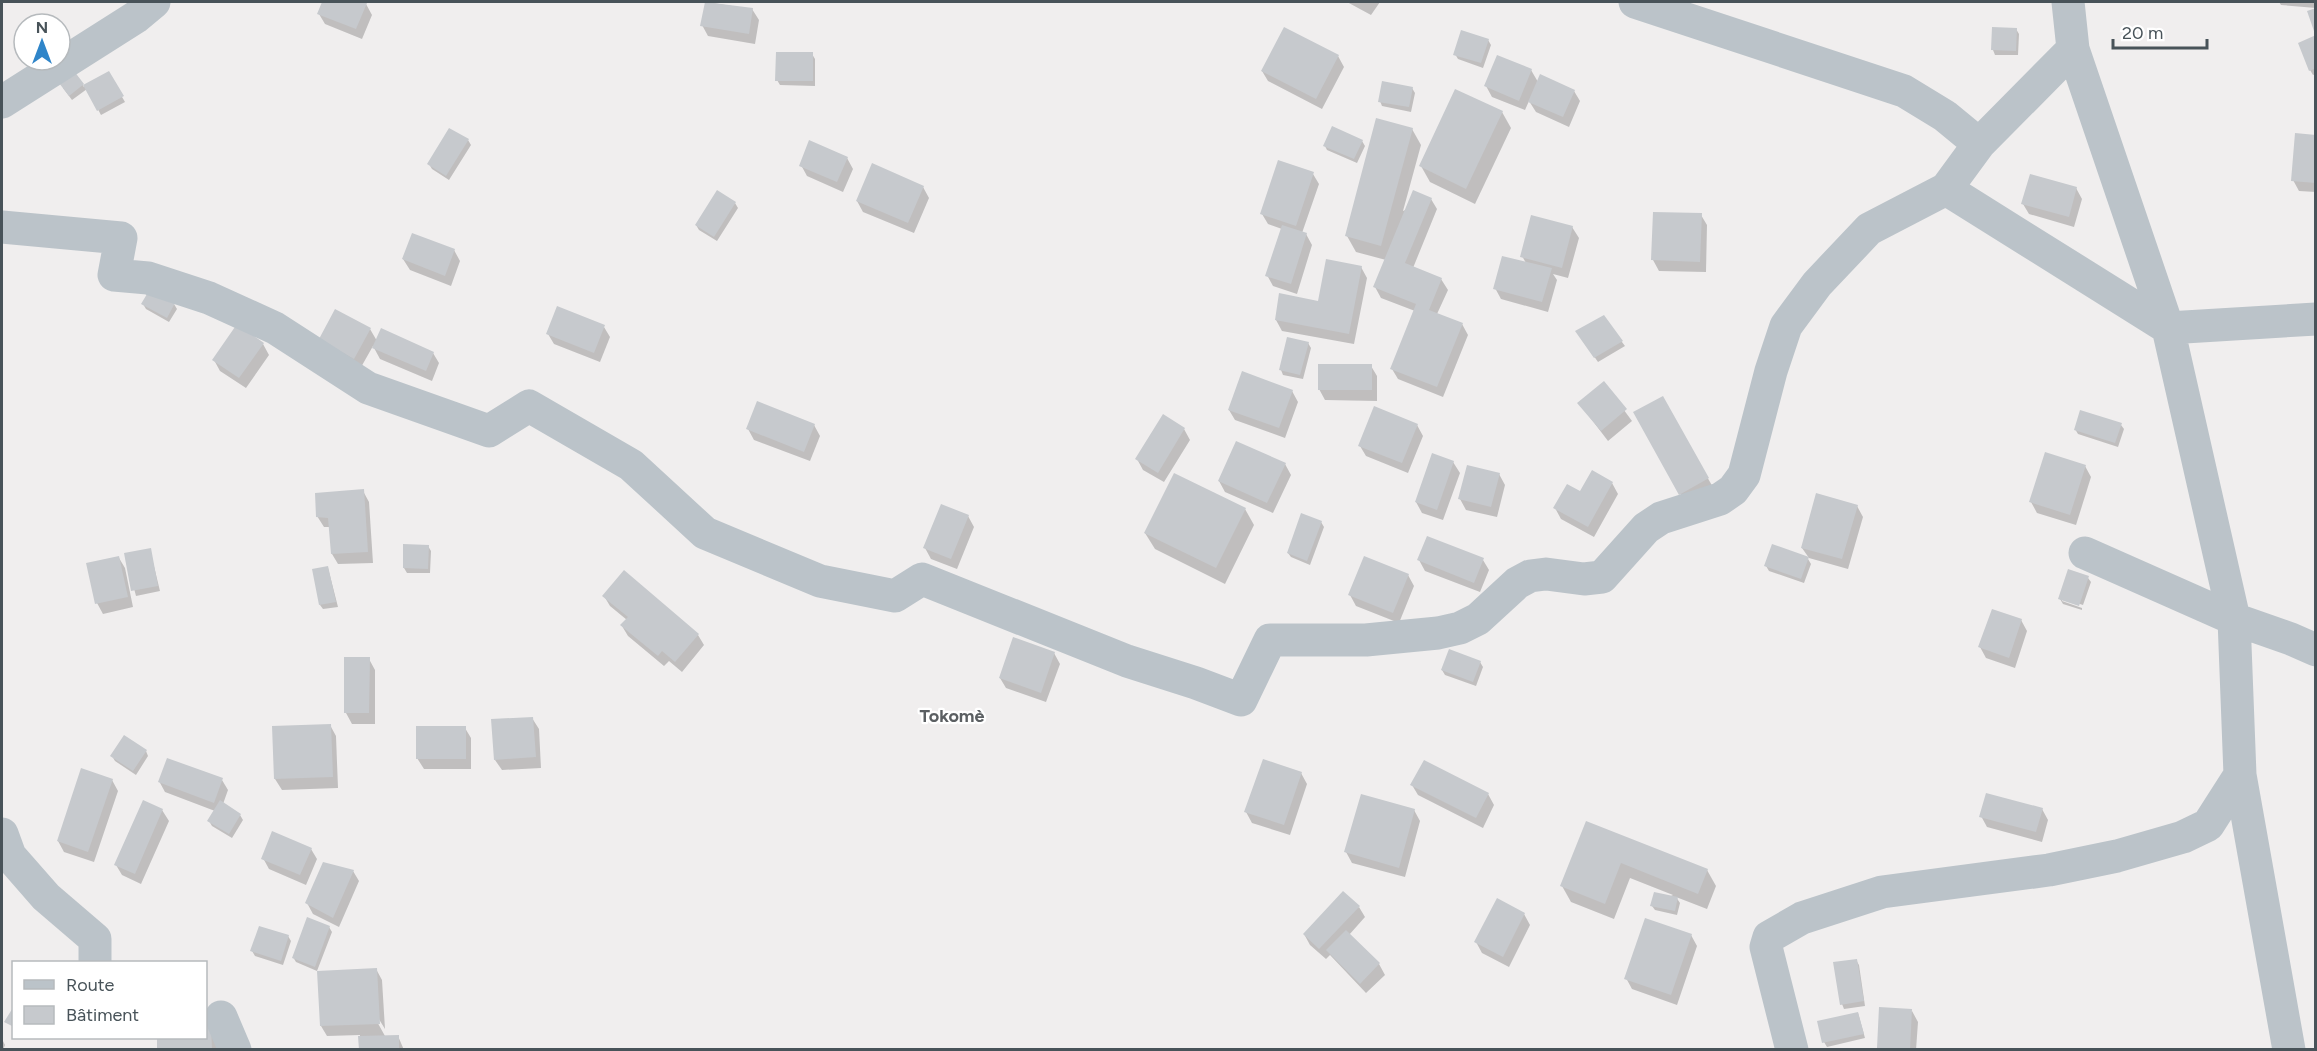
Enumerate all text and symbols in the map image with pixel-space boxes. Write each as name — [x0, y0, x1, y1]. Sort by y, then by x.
north arrow — [12, 12, 72, 72]
scale bar — [2113, 12, 2208, 50]
text: N — [36, 18, 48, 37]
text: 20 m — [2122, 22, 2163, 44]
district label: Tokomè — [919, 705, 985, 727]
legend — [12, 961, 207, 1039]
text: Route — [66, 974, 115, 996]
text: Bâtiment — [66, 1004, 139, 1026]

